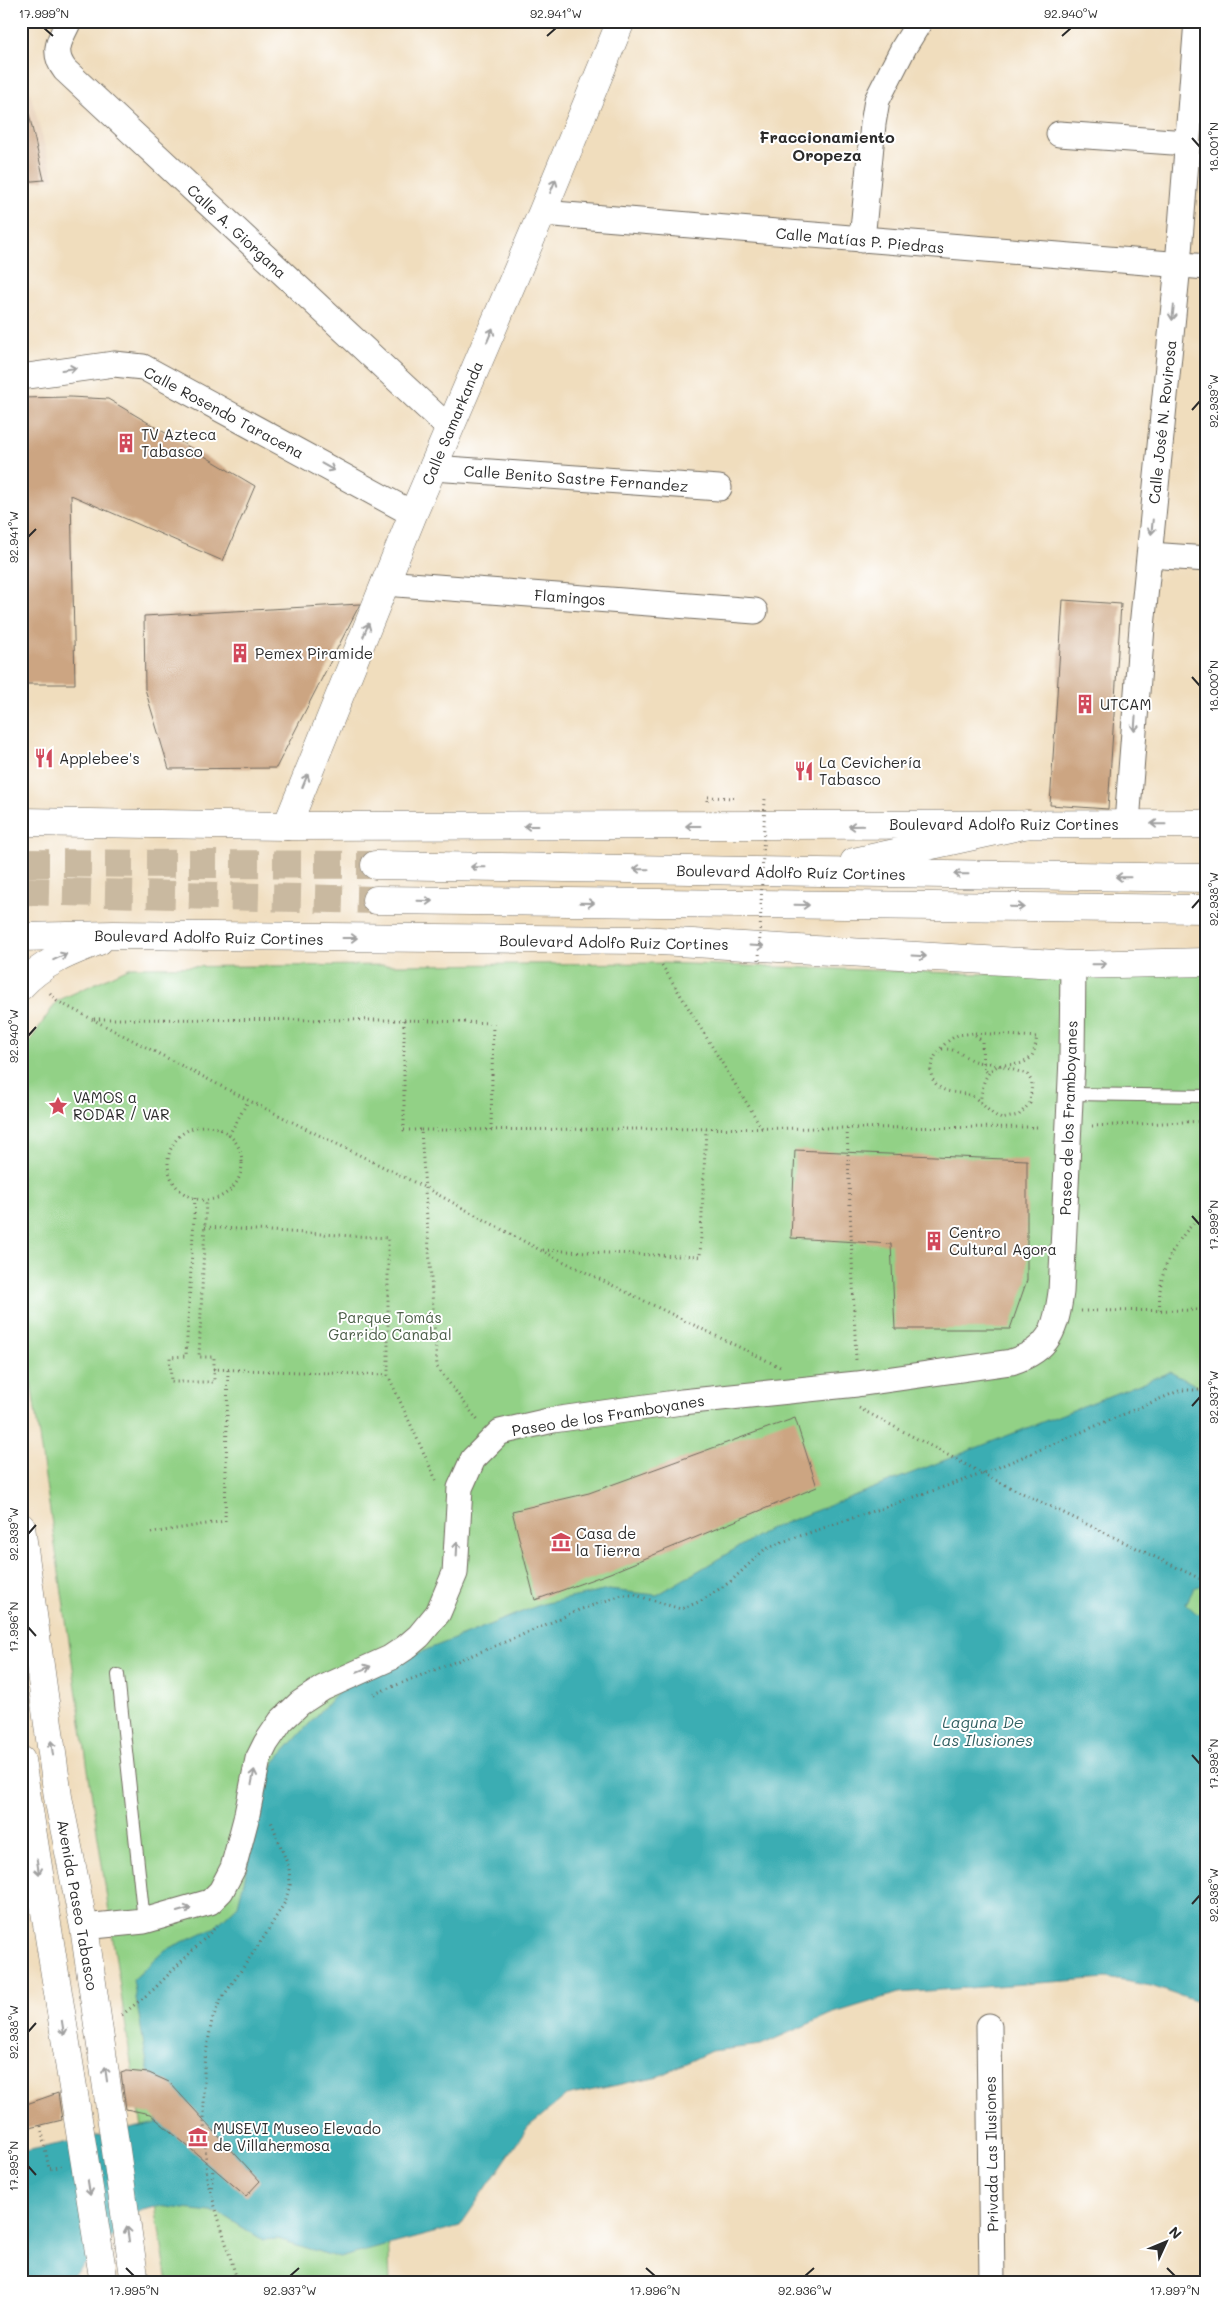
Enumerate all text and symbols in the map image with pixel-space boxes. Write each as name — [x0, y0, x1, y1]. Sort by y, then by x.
text: 17.999°N — [19, 5, 69, 21]
text: 92.941°W — [530, 5, 582, 21]
text: 92.940°W — [1044, 5, 1098, 21]
text: 18.001°N — [1205, 122, 1221, 172]
district label: Fraccionamiento Oropeza — [759, 126, 895, 165]
one-way arrow — [549, 179, 559, 194]
street label: Calle A. Giorgana — [183, 180, 291, 282]
street label: Calle Matías P. Piedras — [775, 223, 945, 257]
one-way arrow — [1168, 305, 1178, 321]
one-way arrow — [485, 328, 495, 343]
street label: Calle José N. Rovirosa — [1143, 339, 1181, 505]
street label: Calle Samarkanda — [417, 358, 487, 488]
street label: Calle Rosendo Taracena — [140, 361, 308, 463]
one-way arrow — [61, 364, 77, 374]
text: 92.939°W — [1205, 374, 1221, 428]
place label: TV Azteca Tabasco — [141, 424, 217, 461]
building icon: TV Azteca Tabasco — [115, 432, 137, 454]
street label: Calle Benito Sastre Fernandez — [463, 460, 689, 496]
one-way arrow — [321, 463, 335, 473]
text: 92.941°W — [5, 511, 21, 563]
one-way arrow — [1147, 519, 1157, 535]
street label: Flamingos — [534, 585, 606, 609]
one-way arrow — [361, 623, 371, 638]
building icon: Pemex Piramide — [229, 642, 251, 664]
place label: Pemex Piramide — [255, 643, 373, 663]
text: 18.000°N — [1205, 660, 1221, 712]
building icon: UTCAM — [1074, 693, 1096, 715]
place label: UTCAM — [1100, 694, 1151, 714]
one-way arrow — [1130, 716, 1140, 732]
restaurant icon: Applebee's — [33, 747, 55, 769]
place label: Applebee's — [59, 748, 140, 768]
place label: La Cevichería Tabasco — [819, 752, 922, 789]
restaurant icon: La Cevichería Tabasco — [793, 760, 815, 782]
one-way arrow — [301, 774, 311, 789]
street label: Boulevard Adolfo Ruiz Cortines — [889, 814, 1119, 834]
one-way arrow — [1150, 819, 1166, 828]
one-way arrow — [523, 821, 539, 831]
one-way arrow — [685, 821, 702, 831]
one-way arrow — [848, 821, 864, 830]
street label: Boulevard Adolfo Ruíz Cortines — [676, 860, 906, 884]
one-way arrow — [470, 862, 486, 872]
one-way arrow — [633, 865, 649, 874]
one-way arrow — [953, 869, 969, 879]
one-way arrow — [1115, 872, 1132, 882]
text: 92.938°W — [1205, 872, 1221, 926]
one-way arrow — [416, 896, 432, 906]
one-way arrow — [579, 898, 595, 907]
one-way arrow — [794, 900, 810, 910]
one-way arrow — [1008, 902, 1025, 912]
street label: Boulevard Adolfo Ruiz Cortines — [94, 925, 324, 949]
street label: Boulevard Adolfo Ruiz Cortines — [499, 930, 729, 954]
one-way arrow — [342, 933, 358, 943]
one-way arrow — [749, 942, 765, 951]
one-way arrow — [911, 951, 927, 960]
one-way arrow — [52, 952, 67, 962]
one-way arrow — [1090, 959, 1107, 969]
text: 92.940°W — [5, 1009, 21, 1063]
street label: Paseo de los Framboyanes — [1055, 1020, 1081, 1216]
place label: VAMOS a RODAR / VAR — [73, 1087, 170, 1124]
place icon: VAMOS a RODAR / VAR — [47, 1095, 69, 1117]
text: 17.999°N — [1205, 1200, 1221, 1250]
place label: Centro Cultural Agora — [949, 1222, 1057, 1259]
building icon: Centro Cultural Agora — [923, 1230, 945, 1252]
park label: Parque Tomás Garrido Canabal — [328, 1307, 452, 1344]
text: 92.937°W — [1205, 1370, 1221, 1424]
street label: Paseo de los Framboyanes — [510, 1390, 706, 1440]
text: 92.939°W — [5, 1507, 21, 1561]
place label: Casa de la Tierra — [576, 1523, 641, 1560]
museum icon: Casa de la Tierra — [550, 1531, 572, 1553]
one-way arrow — [452, 1541, 462, 1557]
text: 17.996°N — [5, 1602, 21, 1652]
one-way arrow — [356, 1663, 371, 1673]
water label: Laguna De Las Ilusiones — [933, 1711, 1033, 1750]
text: 17.998°N — [1205, 1739, 1221, 1789]
one-way arrow — [46, 1741, 56, 1757]
one-way arrow — [249, 1770, 258, 1786]
street label: Avenida Paseo Tabasco — [53, 1818, 103, 1992]
one-way arrow — [33, 1859, 43, 1875]
text: 92.936°W — [1205, 1868, 1221, 1922]
one-way arrow — [175, 1905, 191, 1914]
text: 92.938°W — [5, 2005, 21, 2059]
one-way arrow — [59, 2019, 69, 2035]
one-way arrow — [101, 2066, 111, 2082]
street label: Privada Las Ilusiones — [980, 2076, 1002, 2232]
place label: MUSEVI Museo Elevado de Villahermosa — [213, 2118, 381, 2155]
museum icon: MUSEVI Museo Elevado de Villahermosa — [187, 2126, 209, 2148]
text: 17.995°N — [5, 2141, 21, 2191]
one-way arrow — [84, 2180, 94, 2196]
north arrow — [1140, 2216, 1190, 2266]
text: N — [1165, 2222, 1186, 2243]
one-way arrow — [123, 2227, 133, 2243]
text: 17.995°N — [109, 2282, 159, 2298]
text: 92.937°W — [263, 2282, 317, 2298]
text: 17.996°N — [630, 2282, 680, 2298]
text: 92.936°W — [778, 2282, 832, 2298]
text: 17.997°N — [1150, 2282, 1200, 2298]

